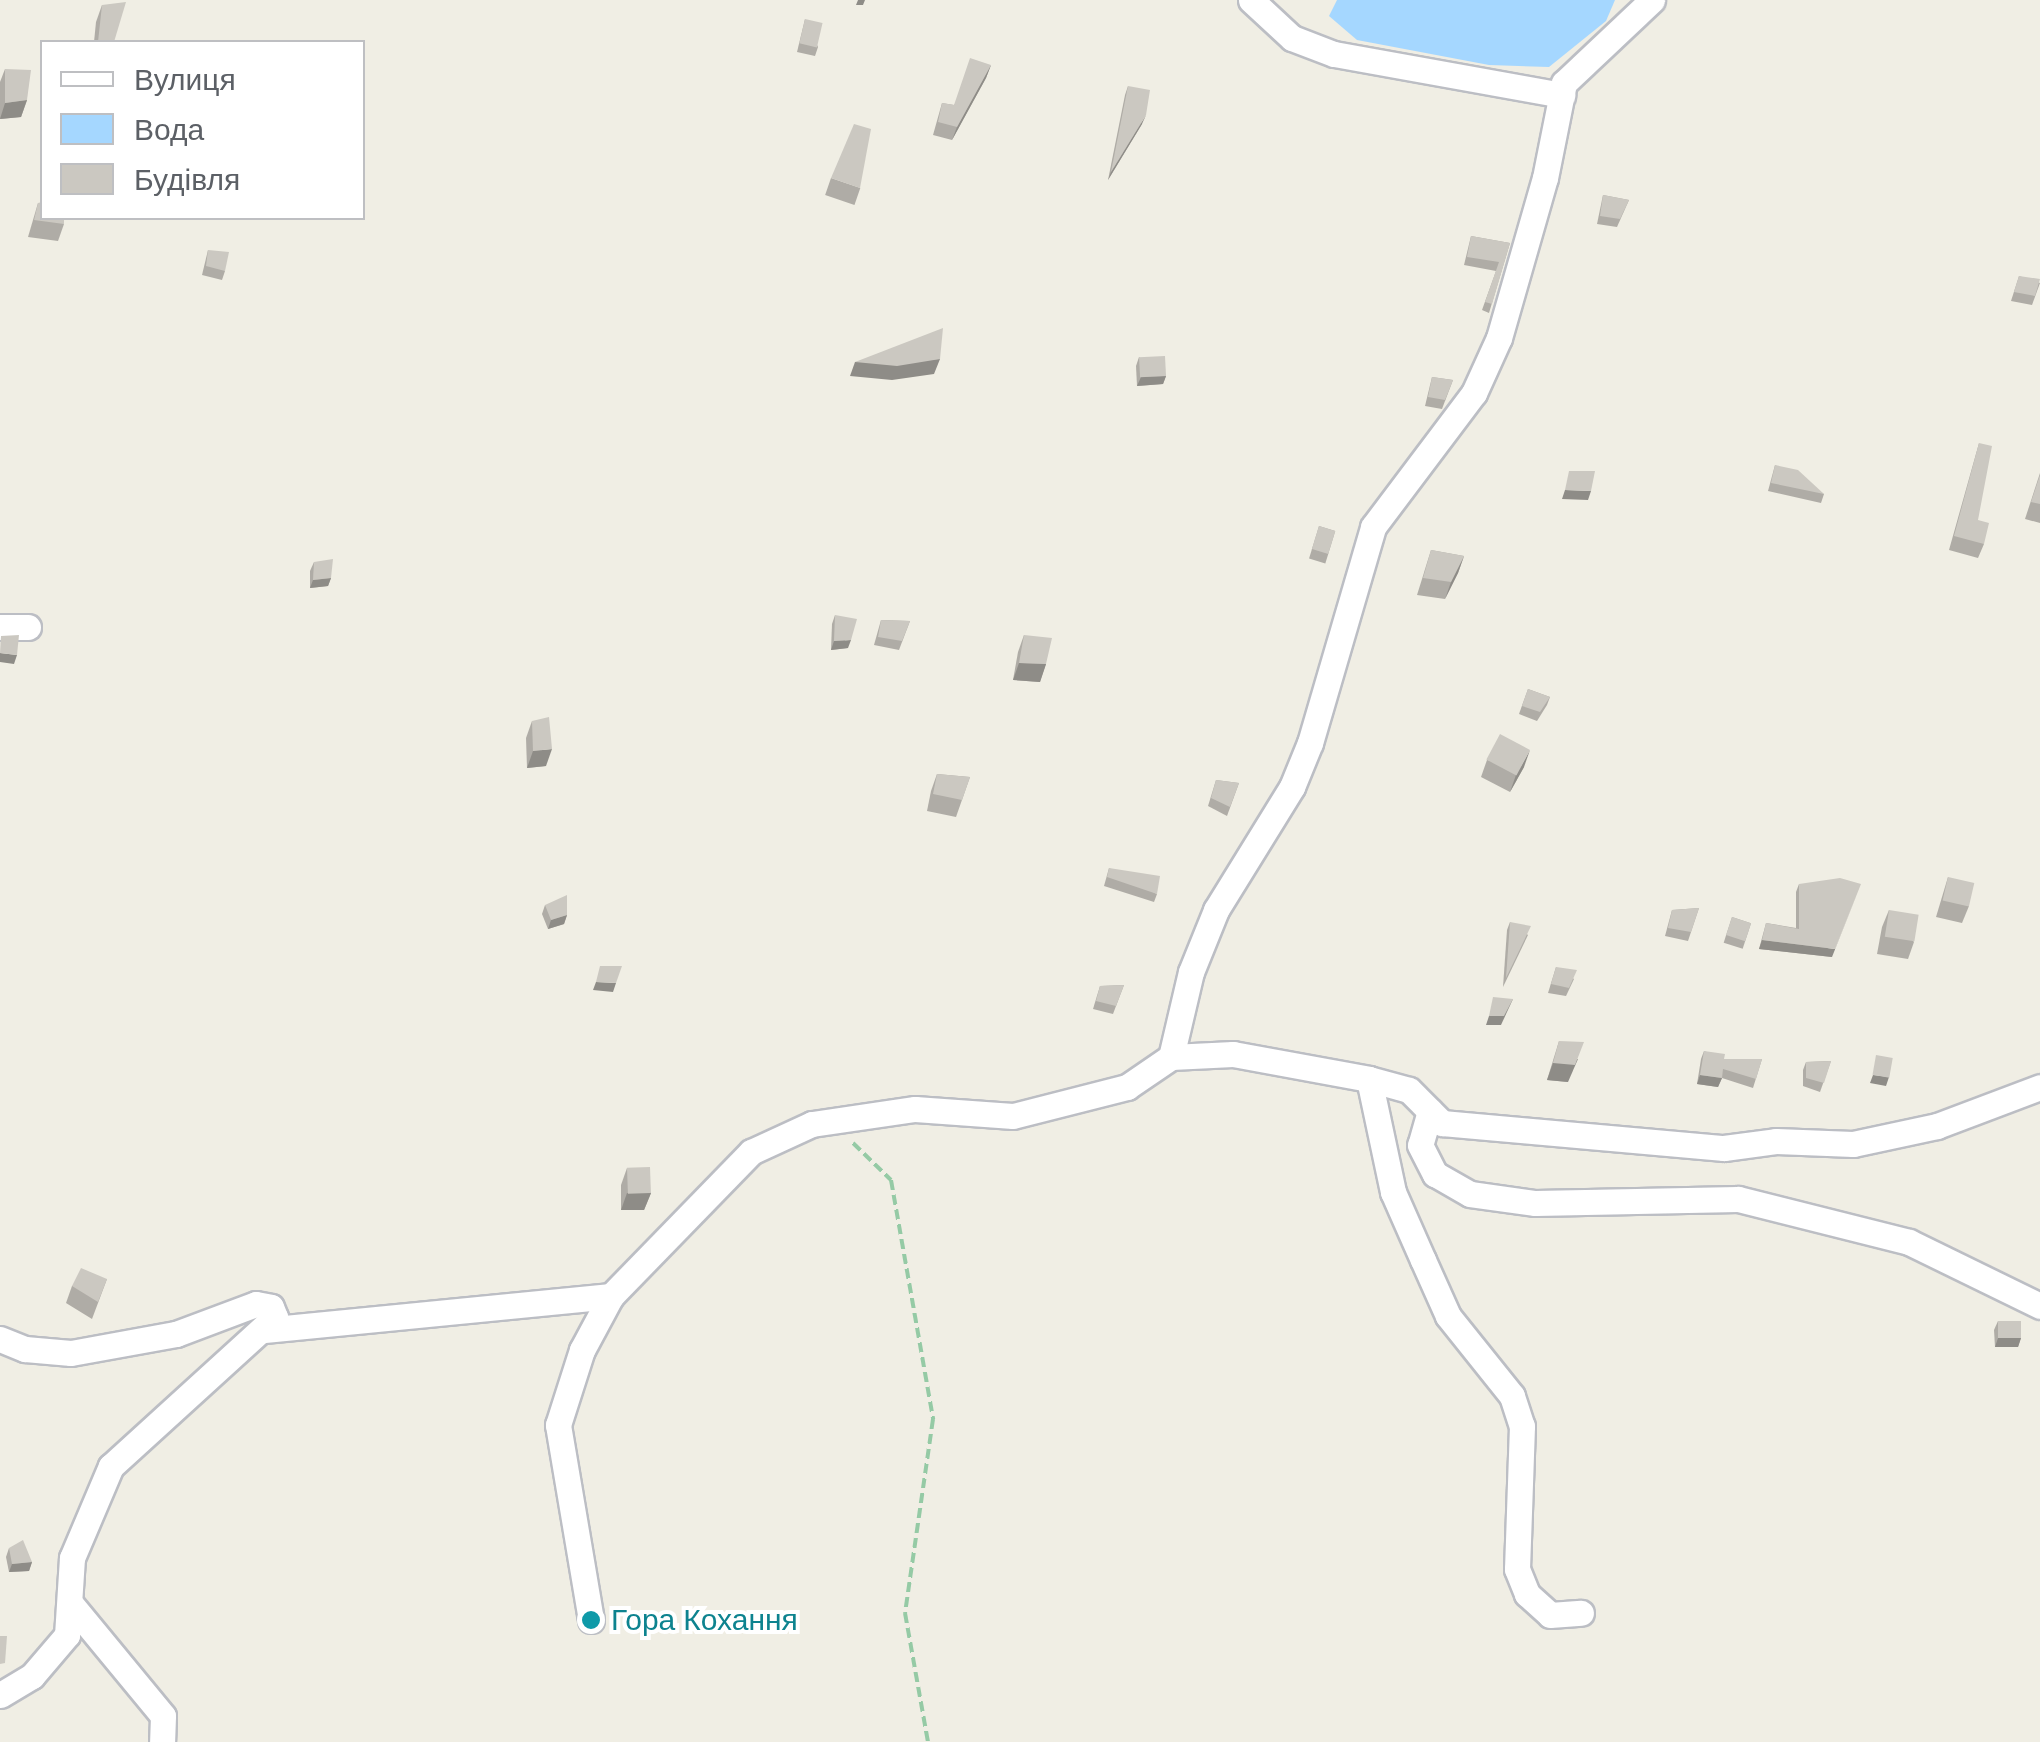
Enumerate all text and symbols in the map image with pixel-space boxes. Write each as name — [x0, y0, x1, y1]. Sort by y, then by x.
legend — [40, 40, 365, 220]
text: Вулиця — [134, 60, 236, 99]
text: Вода — [134, 110, 204, 149]
text: Будівля — [134, 160, 240, 199]
place label: Гора Кохання — [611, 1602, 798, 1638]
marker: Гора Кохання — [580, 1609, 602, 1631]

